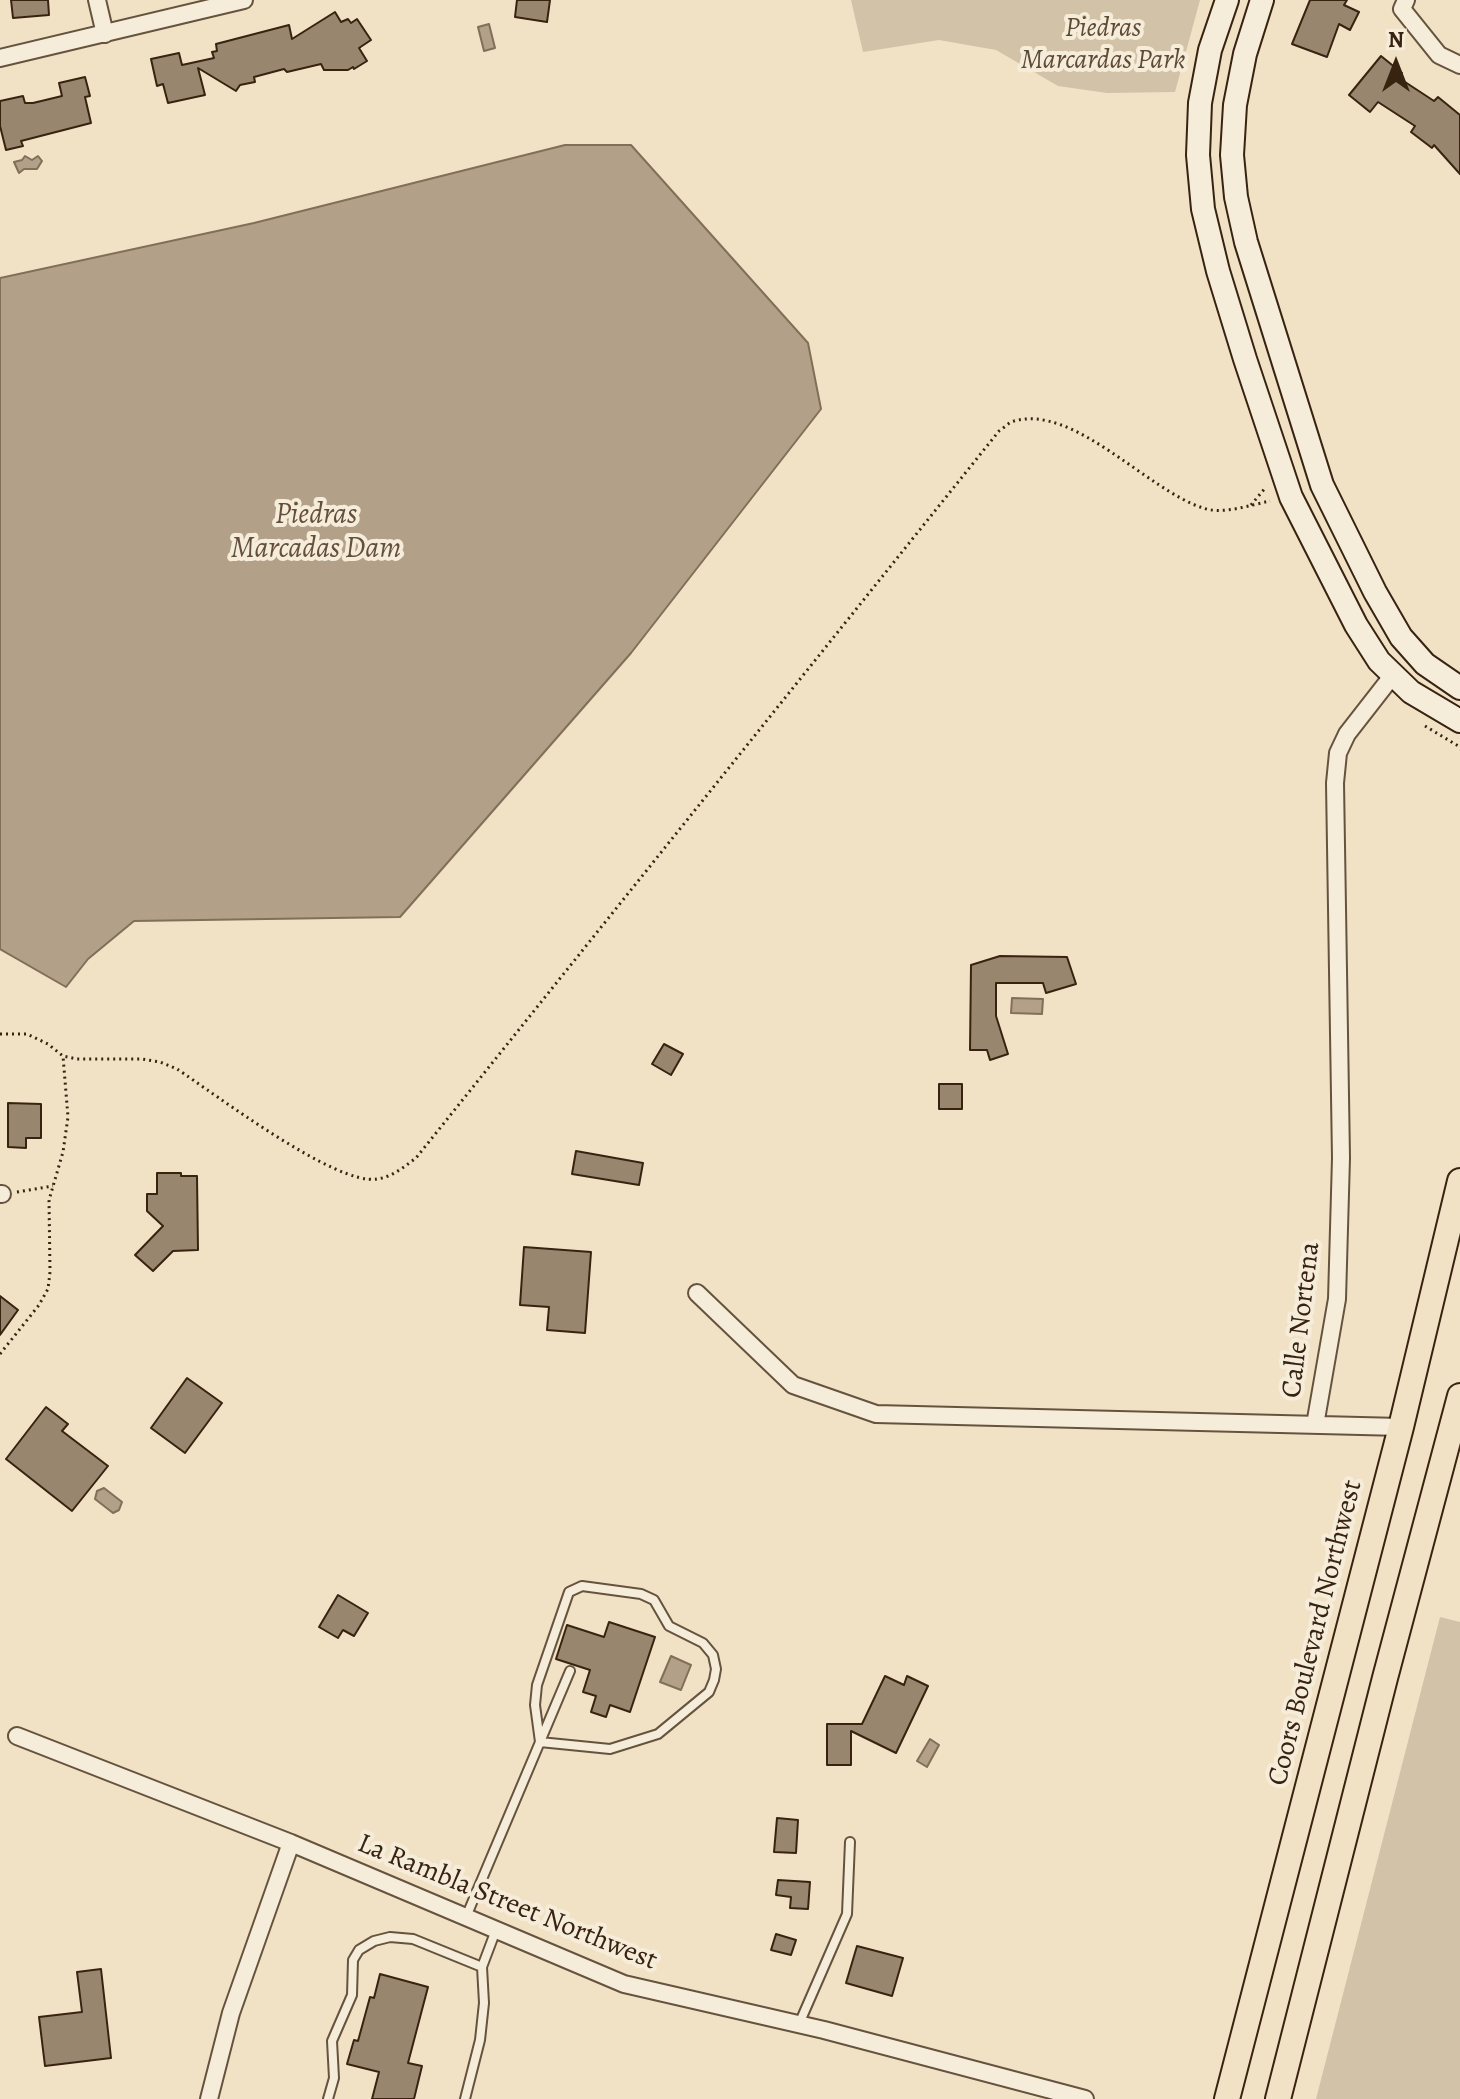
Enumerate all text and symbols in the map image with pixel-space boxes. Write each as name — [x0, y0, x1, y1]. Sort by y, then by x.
park label: Piedras Marcardas Park — [1021, 12, 1185, 78]
north arrow — [1356, 24, 1436, 104]
text: N — [1388, 25, 1404, 55]
water label: Piedras Marcadas Dam — [231, 498, 401, 568]
street label: Calle Nortena — [1276, 1240, 1328, 1400]
street label: Coors Boulevard Northwest — [1262, 1477, 1370, 1789]
street label: La Rambla Street Northwest — [352, 1827, 662, 1979]

